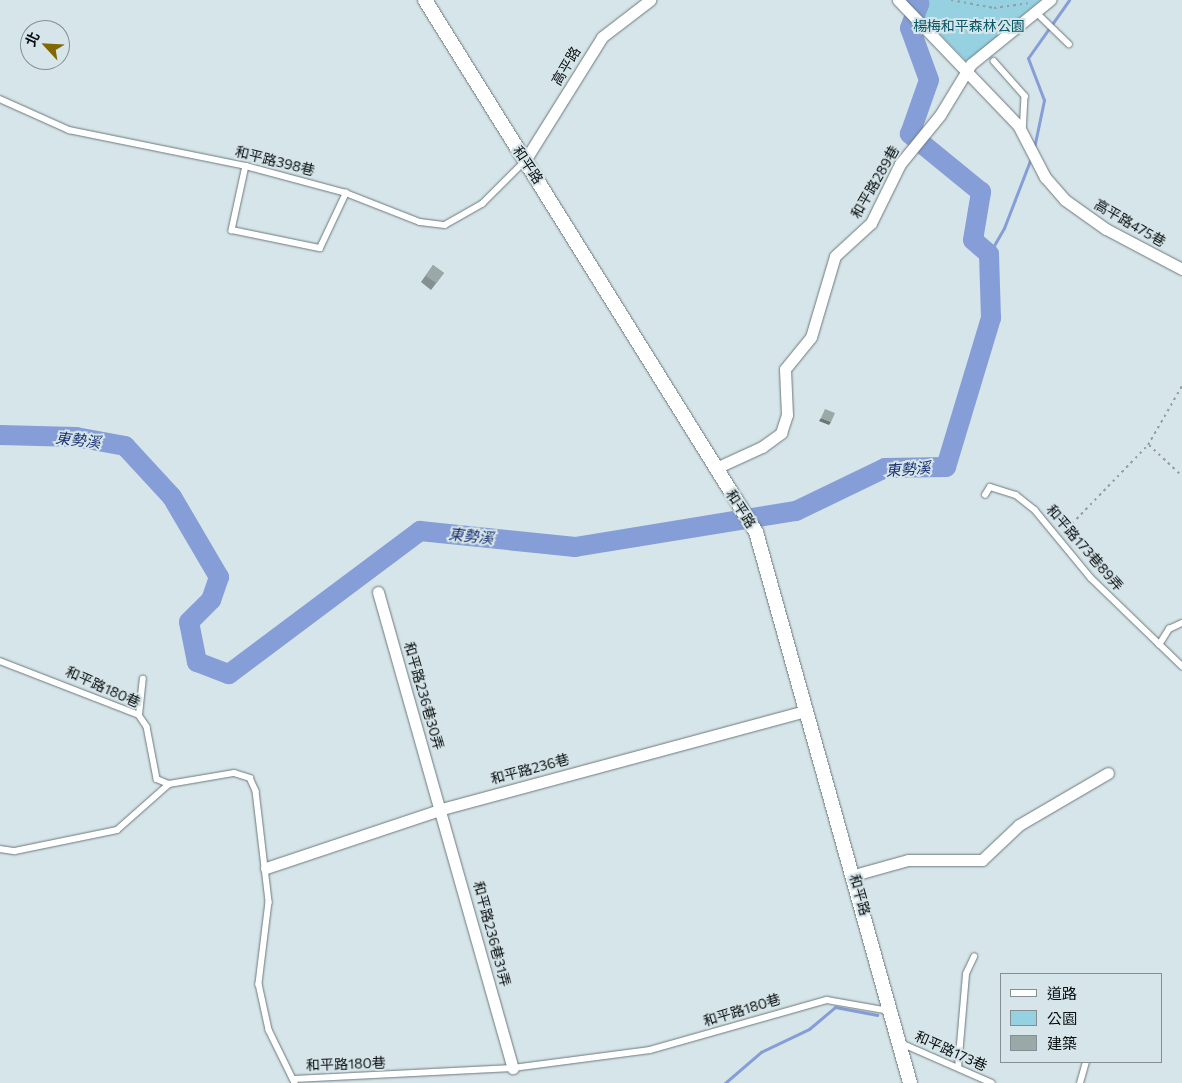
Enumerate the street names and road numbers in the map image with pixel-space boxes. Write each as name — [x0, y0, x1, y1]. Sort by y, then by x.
street label: 高平路 — [548, 44, 584, 88]
street label: 和平路398巷 — [234, 143, 316, 179]
street label: 和平路 — [509, 143, 547, 187]
street label: 和平路289巷 — [848, 143, 902, 221]
street label: 高平路475巷 — [1091, 196, 1169, 250]
street label: 和平路 — [723, 487, 759, 531]
street label: 和平路173巷89弄 — [1043, 502, 1127, 594]
street label: 和平路236巷30弄 — [401, 640, 447, 752]
street label: 和平路180巷 — [63, 663, 143, 711]
street label: 和平路236巷 — [489, 751, 571, 787]
street label: 和平路 — [846, 872, 874, 918]
street label: 和平路236巷31弄 — [470, 880, 514, 988]
street label: 和平路180巷 — [701, 990, 783, 1030]
street label: 和平路173巷 — [912, 1028, 990, 1074]
street label: 和平路180巷 — [306, 1054, 386, 1074]

